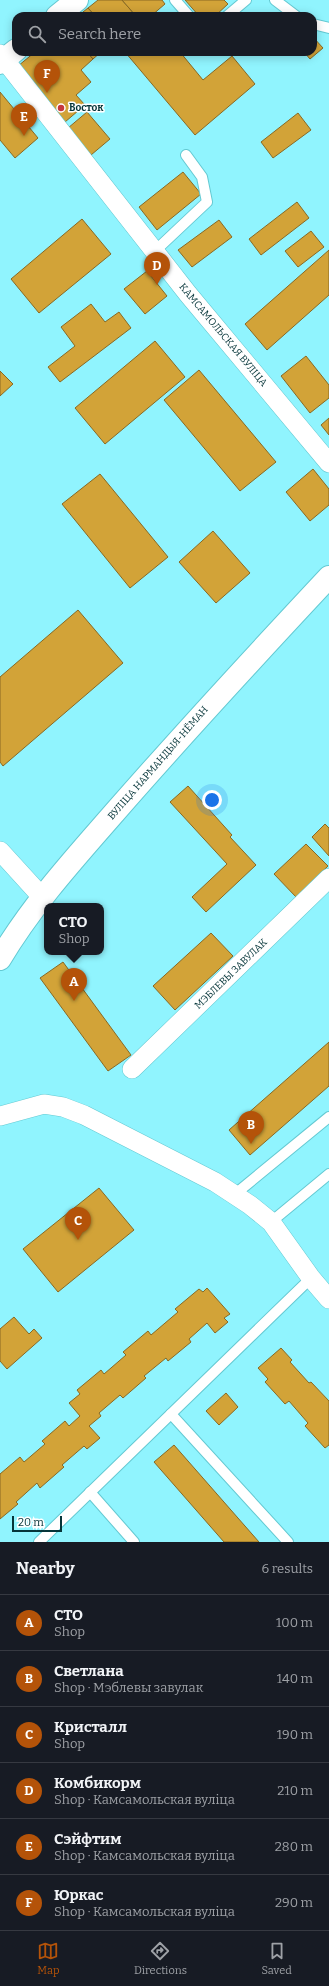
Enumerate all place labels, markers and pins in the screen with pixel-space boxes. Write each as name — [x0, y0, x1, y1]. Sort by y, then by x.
pin: F — [34, 60, 60, 93]
place label: Восток — [69, 102, 104, 114]
pin: E — [11, 103, 37, 136]
marker: Восток — [56, 103, 66, 113]
pin: D — [144, 252, 170, 285]
pin: A — [61, 968, 87, 1001]
pin: B — [238, 1111, 264, 1144]
pin: C — [65, 1207, 91, 1240]

